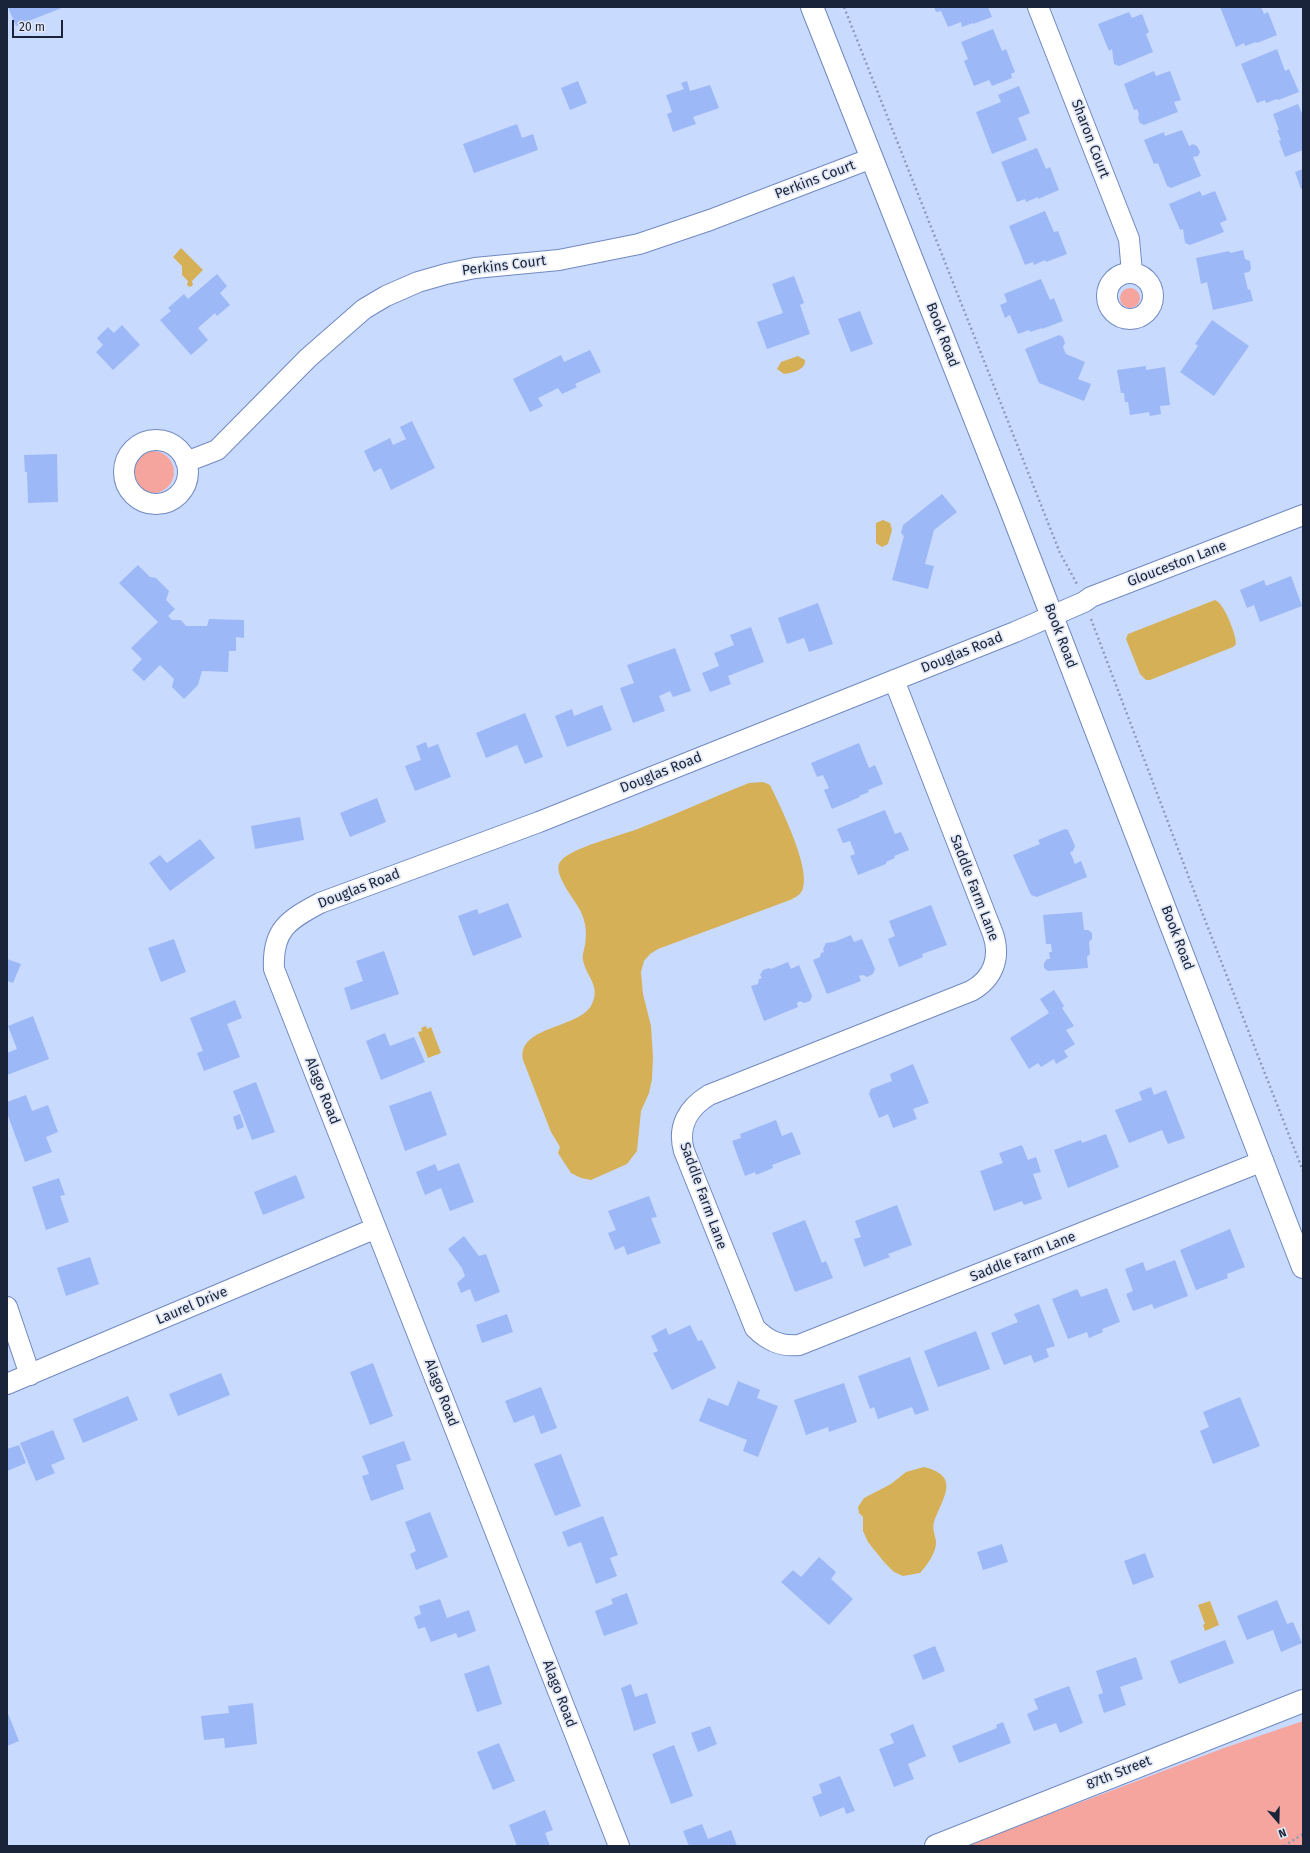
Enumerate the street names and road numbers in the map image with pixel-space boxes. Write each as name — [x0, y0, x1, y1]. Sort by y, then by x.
street label: Sharon Court — [1067, 97, 1113, 181]
street label: Perkins Court — [772, 157, 858, 203]
street label: Perkins Court — [461, 253, 547, 279]
street label: Book Road — [922, 300, 962, 370]
street label: Glouceston Lane — [1125, 537, 1229, 591]
street label: Book Road — [1040, 601, 1080, 671]
street label: Douglas Road — [919, 629, 1005, 677]
street label: Douglas Road — [618, 749, 704, 797]
street label: Saddle Farm Lane — [946, 833, 1002, 943]
street label: Douglas Road — [316, 866, 402, 912]
street label: Book Road — [1157, 903, 1197, 973]
street label: Alago Road — [301, 1055, 343, 1127]
street label: Saddle Farm Lane — [676, 1140, 730, 1252]
street label: Saddle Farm Lane — [968, 1228, 1078, 1286]
street label: Laurel Drive — [154, 1283, 230, 1329]
street label: Alago Road — [420, 1357, 462, 1429]
street label: Alago Road — [538, 1658, 580, 1730]
street label: 87th Street — [1084, 1752, 1154, 1794]

